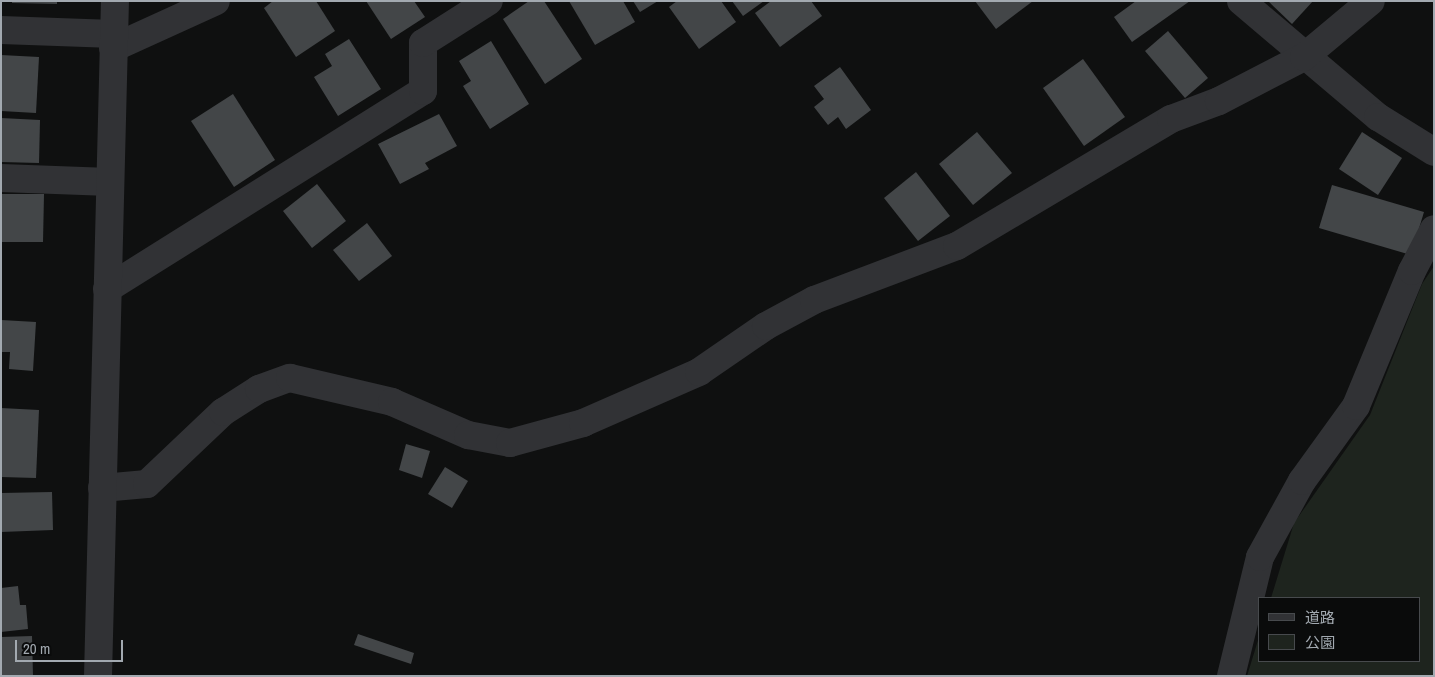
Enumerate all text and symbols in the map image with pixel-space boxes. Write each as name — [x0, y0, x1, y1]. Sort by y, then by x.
legend — [1258, 597, 1420, 662]
text: 道路 — [1305, 607, 1335, 628]
scale bar — [18, 630, 125, 662]
text: 公園 — [1305, 632, 1335, 653]
text: 20 m — [23, 638, 50, 659]

